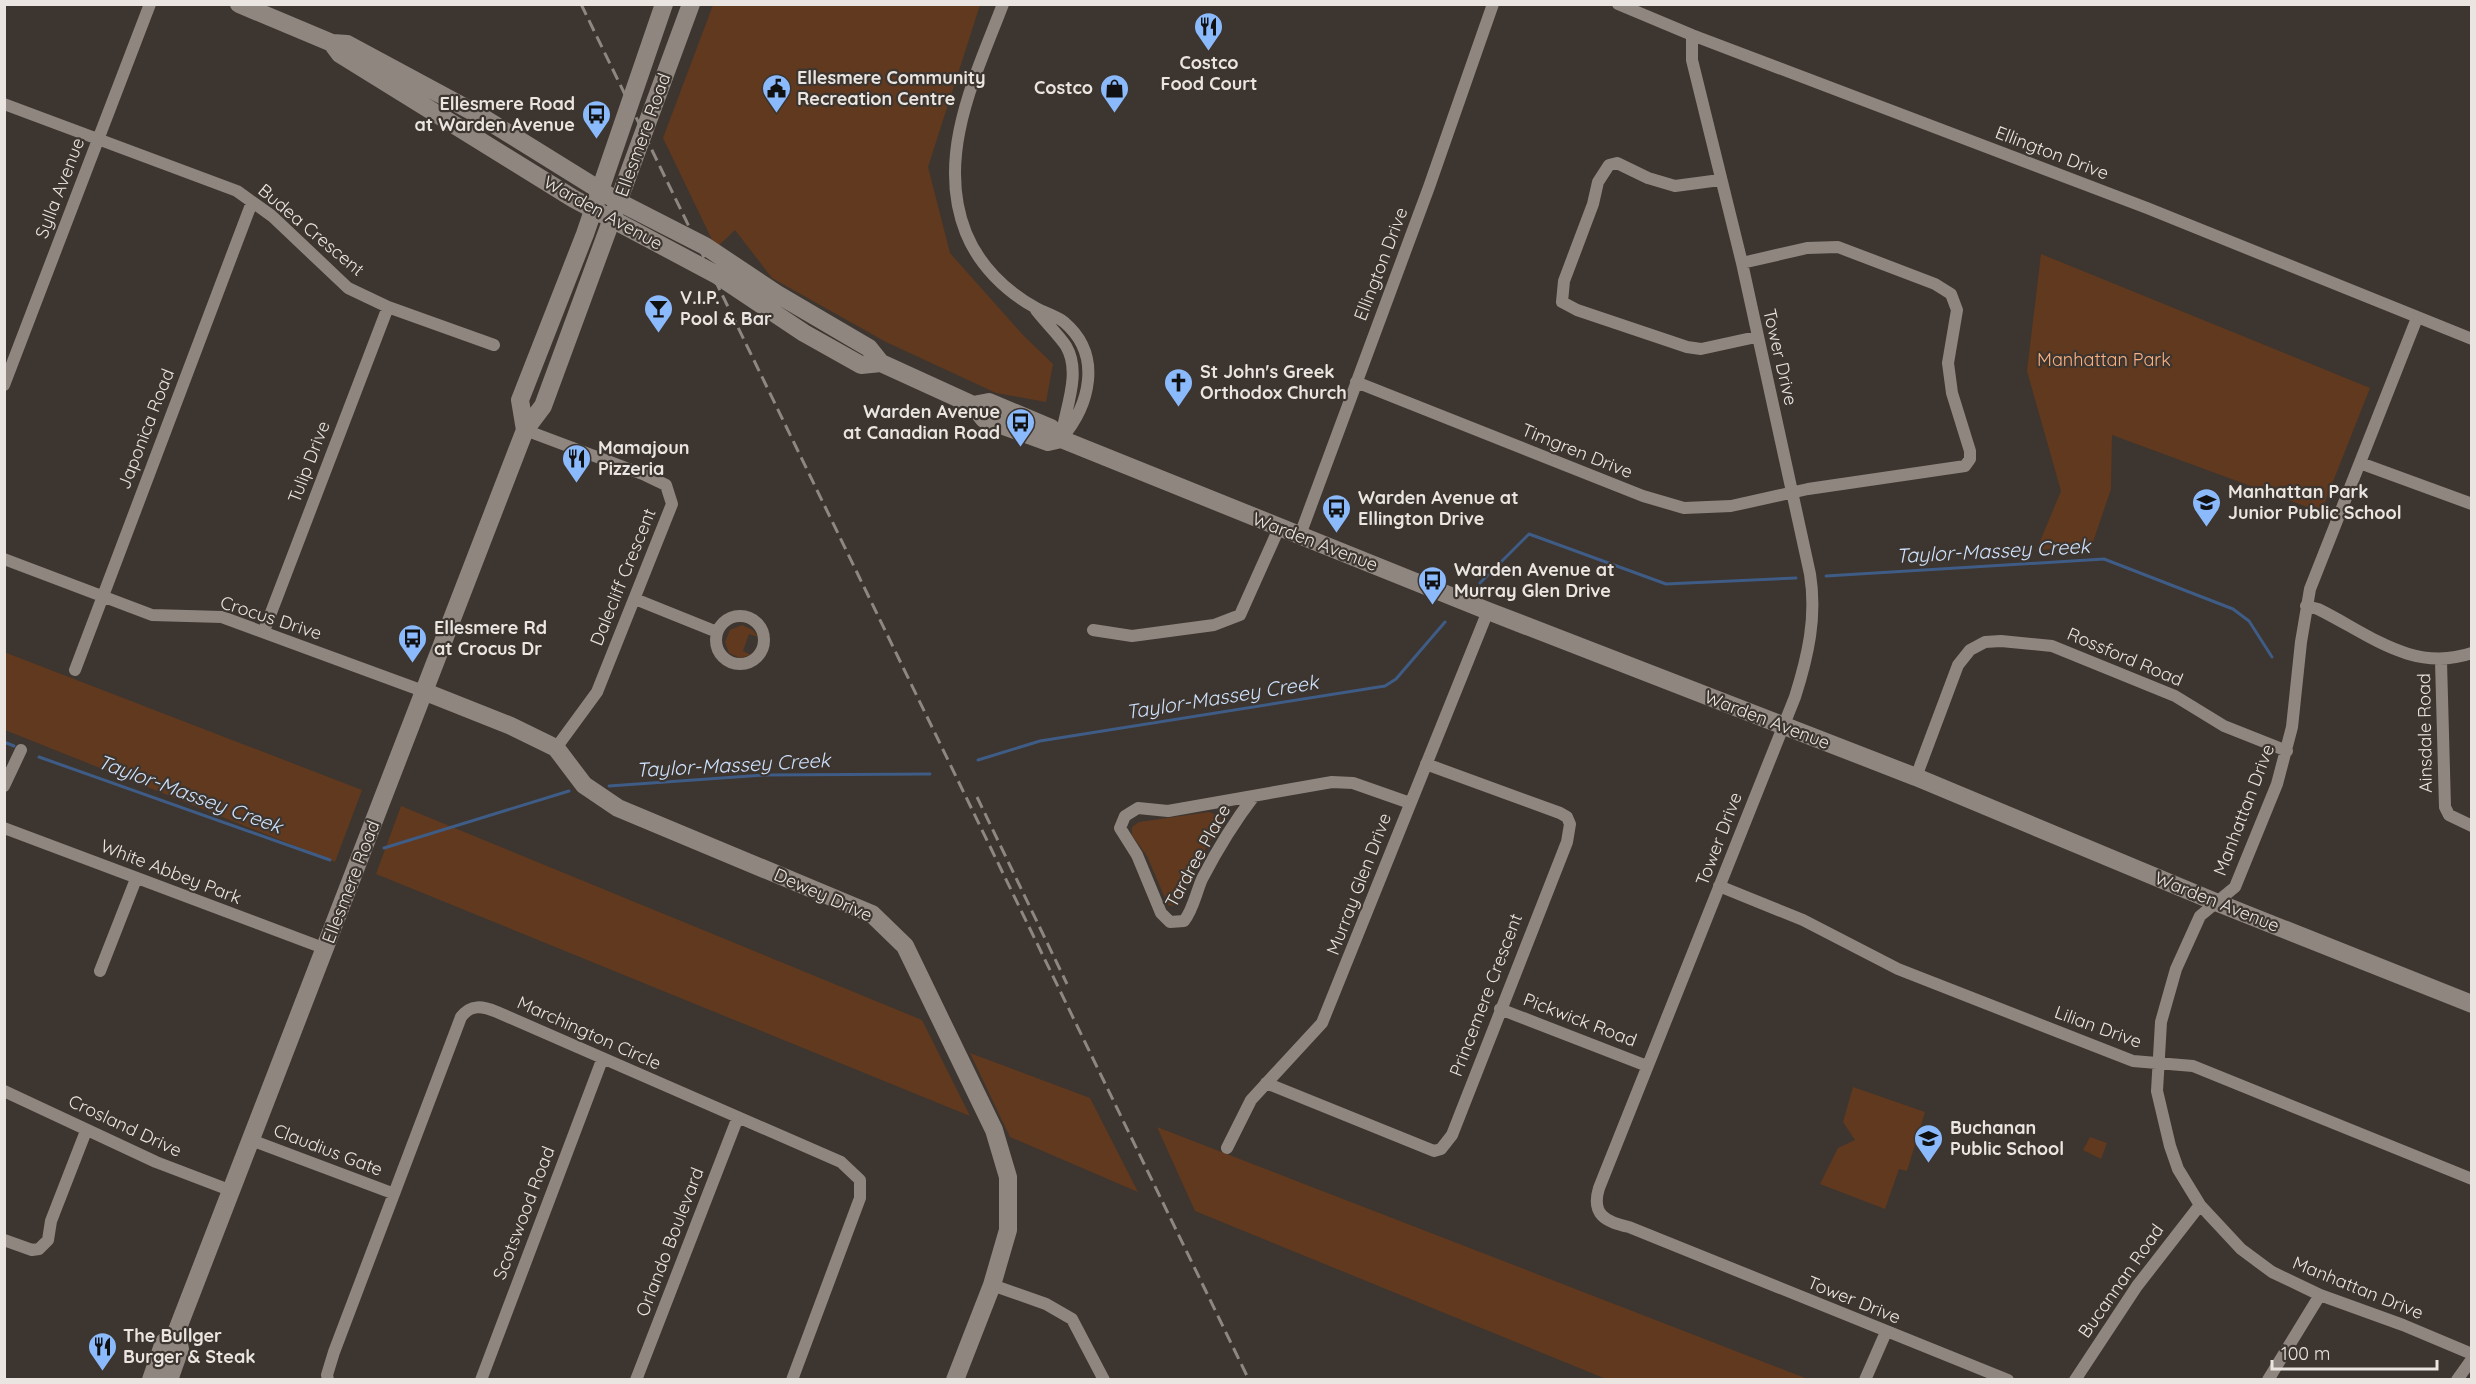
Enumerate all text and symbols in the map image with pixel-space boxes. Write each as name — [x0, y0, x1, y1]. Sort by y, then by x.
restaurant icon: Costco Food Court — [1193, 10, 1225, 52]
place label: Costco Food Court — [1161, 51, 1257, 95]
place label: Ellesmere Community Recreation Centre — [797, 66, 986, 110]
street label: Ellesmere Road — [610, 70, 676, 200]
public building icon: Ellesmere Community Recreation Centre — [760, 72, 792, 114]
shop icon: Costco — [1098, 72, 1130, 114]
place label: Costco — [1034, 76, 1093, 99]
place label: Ellesmere Road at Warden Avenue — [415, 92, 575, 136]
bus stop icon: Ellesmere Road at Warden Avenue — [580, 98, 612, 140]
street label: Ellington Drive — [1992, 120, 2112, 185]
street label: Sylla Avenue — [30, 134, 89, 241]
street label: Warden Avenue — [540, 170, 667, 255]
street label: Budea Crescent — [253, 178, 369, 281]
street label: Ellington Drive — [1348, 204, 1413, 324]
place label: V.I.P. Pool & Bar — [680, 286, 772, 330]
bar icon: V.I.P. Pool & Bar — [643, 292, 675, 334]
street label: Tower Drive — [1758, 306, 1803, 407]
park label: Manhattan Park — [2037, 348, 2171, 371]
place label: St John's Greek Orthodox Church — [1200, 360, 1347, 404]
street label: Japonica Road — [112, 365, 179, 492]
church icon: St John's Greek Orthodox Church — [1163, 366, 1195, 408]
place label: Warden Avenue at Canadian Road — [843, 400, 1000, 444]
bus stop icon: Warden Avenue at Canadian Road — [1005, 406, 1037, 448]
street label: Tulip Drive — [282, 418, 335, 506]
street label: Timgren Drive — [1518, 418, 1636, 483]
place label: Mamajoun Pizzeria — [598, 436, 689, 480]
restaurant icon: Mamajoun Pizzeria — [561, 442, 593, 484]
place label: Manhattan Park Junior Public School — [2228, 480, 2402, 524]
place label: Warden Avenue at Ellington Drive — [1358, 486, 1519, 530]
school or university icon: Manhattan Park Junior Public School — [2191, 486, 2223, 528]
bus stop icon: Warden Avenue at Ellington Drive — [1321, 492, 1353, 534]
street label: Dalecliff Crescent — [585, 505, 661, 649]
street label: Warden Avenue — [1249, 507, 1381, 576]
water label: Taylor-Massey Creek — [1895, 533, 2093, 568]
place label: Warden Avenue at Murray Glen Drive — [1454, 558, 1615, 602]
bus stop icon: Warden Avenue at Murray Glen Drive — [1417, 564, 1449, 606]
street label: Crocus Drive — [217, 590, 325, 645]
place label: Ellesmere Rd at Crocus Dr — [434, 616, 547, 660]
bus stop icon: Ellesmere Rd at Crocus Dr — [397, 622, 429, 664]
street label: Rossford Road — [2064, 622, 2186, 691]
water label: Taylor-Massey Creek — [1124, 669, 1322, 724]
street label: Ainsdale Road — [2412, 673, 2437, 793]
street label: Warden Avenue — [1701, 685, 1833, 754]
street label: Manhattan Drive — [2208, 741, 2279, 879]
water label: Taylor-Massey Creek — [635, 747, 833, 782]
water label: Taylor-Massey Creek — [94, 749, 288, 839]
street label: Tower Drive — [1690, 789, 1747, 889]
street label: Tardree Place — [1160, 800, 1235, 911]
street label: Murray Glen Drive — [1321, 810, 1396, 958]
street label: Ellesmere Road — [317, 817, 385, 947]
street label: White Abbey Park — [97, 834, 245, 909]
street label: Dewey Drive — [770, 863, 876, 926]
street label: Warden Avenue — [2151, 866, 2283, 937]
street label: Princemere Crescent — [1444, 910, 1527, 1079]
street label: Pickwick Road — [1520, 987, 1640, 1052]
street label: Marchington Circle — [514, 990, 665, 1075]
street label: Lilian Drive — [2051, 1000, 2145, 1053]
street label: Crosland Drive — [65, 1089, 185, 1162]
place label: Buchanan Public School — [1950, 1116, 2064, 1160]
street label: Claudius Gate — [270, 1118, 386, 1181]
school or university icon: Buchanan Public School — [1913, 1122, 1945, 1164]
street label: Scotswood Road — [488, 1143, 560, 1283]
street label: Orlando Boulevard — [631, 1164, 709, 1319]
street label: Bucannan Road — [2073, 1219, 2168, 1342]
street label: Manhattan Drive — [2289, 1251, 2427, 1324]
street label: Tower Drive — [1804, 1270, 1904, 1329]
place label: The Bullger Burger & Steak — [123, 1324, 256, 1368]
restaurant icon: The Bullger Burger & Steak — [86, 1330, 118, 1372]
scale bar — [2272, 1333, 2437, 1371]
text: 100 m — [2281, 1342, 2330, 1365]

